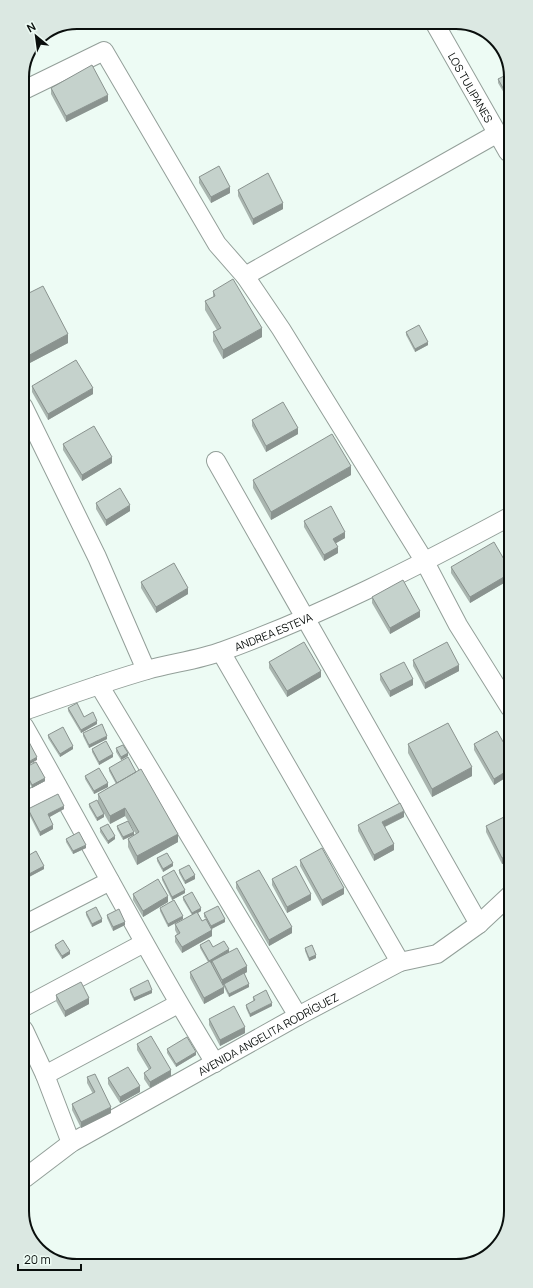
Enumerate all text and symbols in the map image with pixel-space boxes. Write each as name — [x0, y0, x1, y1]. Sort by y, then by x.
north arrow — [16, 16, 56, 56]
text: N — [24, 18, 38, 35]
street label: LOS TULIPANES — [445, 49, 497, 125]
street label: ANDREA ESTEVA — [232, 609, 314, 654]
street label: AVENIDA ANGELITA RODRÍGUEZ — [195, 989, 341, 1078]
scale bar — [18, 1246, 81, 1272]
text: 20 m — [24, 1251, 51, 1268]

